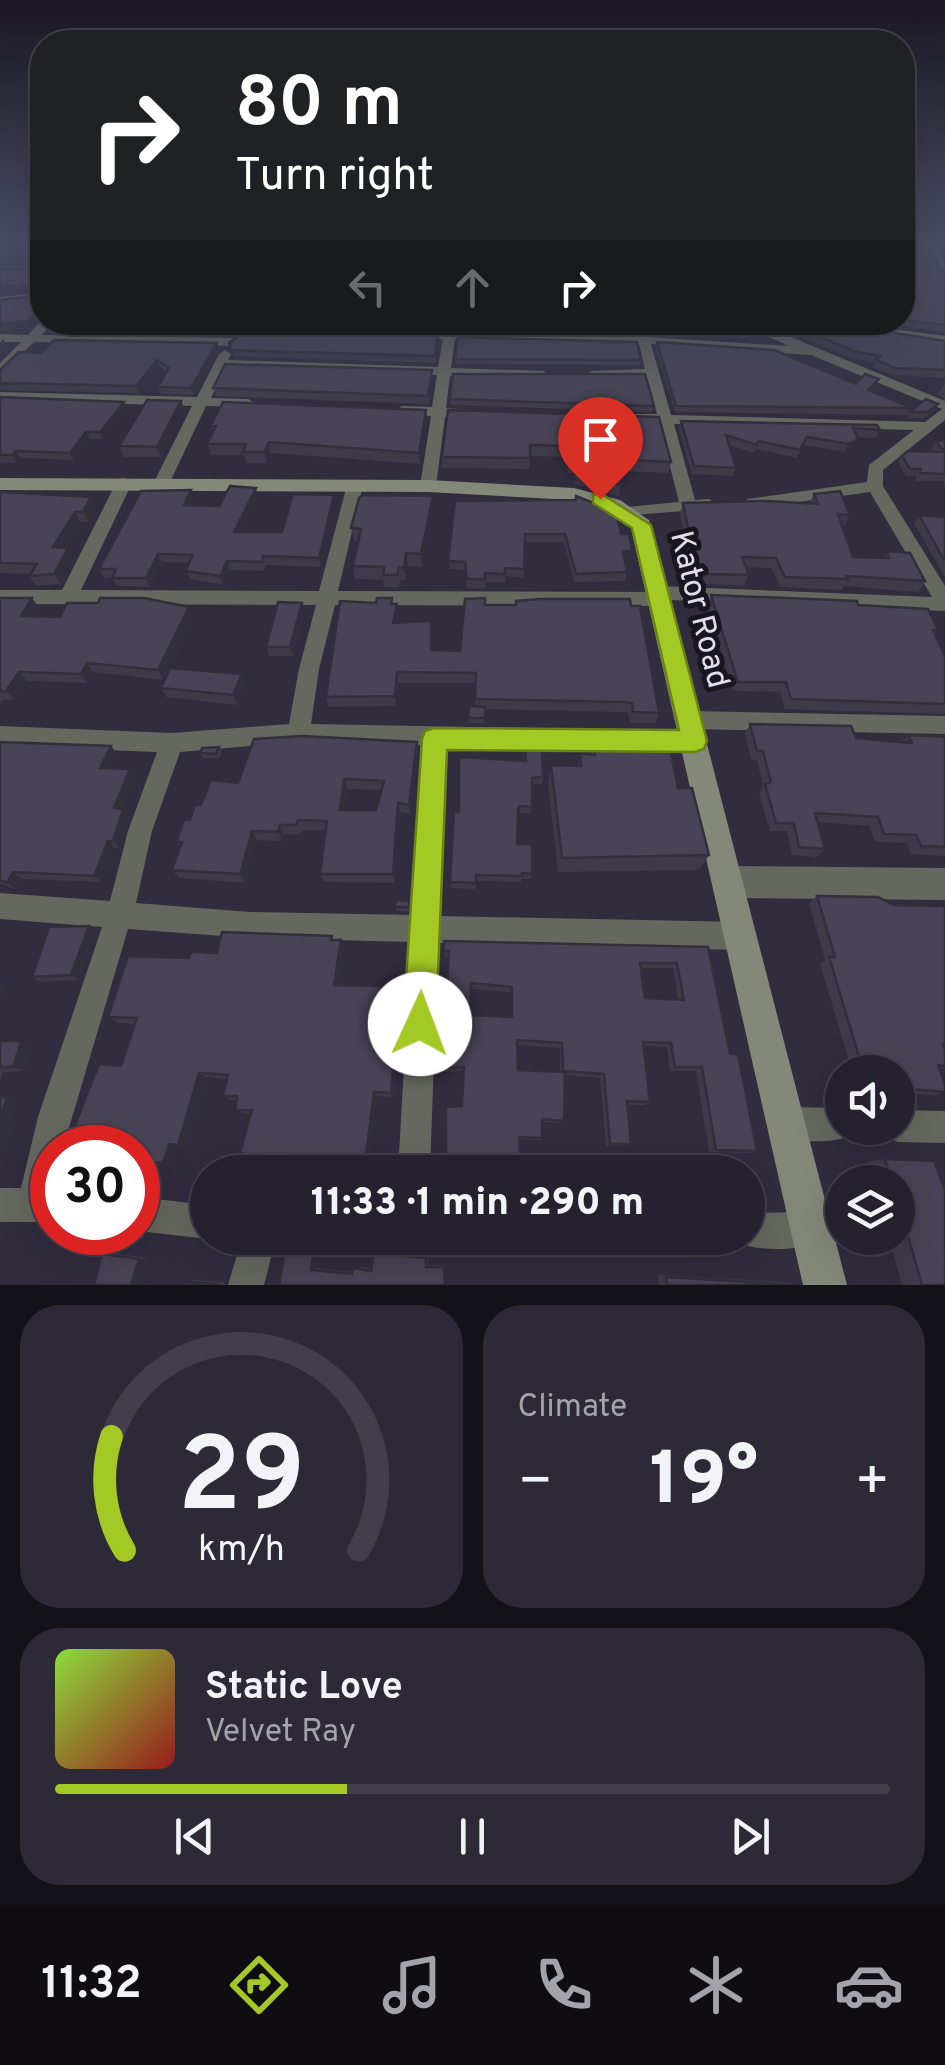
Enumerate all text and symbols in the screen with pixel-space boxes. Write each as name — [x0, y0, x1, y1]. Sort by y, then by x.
text: 80 m — [235, 62, 403, 151]
icon: right — [70, 70, 200, 200]
text: Turn right — [235, 149, 434, 206]
icon: left — [340, 260, 395, 315]
icon: ahead — [445, 260, 500, 315]
icon: right — [550, 260, 605, 315]
pin — [558, 397, 643, 500]
icon: arrive — [573, 412, 628, 467]
street label: Kator Road — [659, 527, 737, 693]
position arrow — [368, 972, 472, 1076]
map controls — [825, 1055, 915, 1255]
button: sound — [825, 1055, 915, 1145]
speed limit sign: 30 — [30, 1125, 160, 1255]
button: layers — [825, 1165, 915, 1255]
text: 11:33 · 1 min · 290 m — [311, 1180, 644, 1229]
text: Climate — [518, 1388, 627, 1428]
text: 29 — [177, 1416, 305, 1548]
text: 19° — [649, 1436, 758, 1531]
text: − — [518, 1449, 553, 1519]
text: + — [855, 1449, 890, 1519]
text: km/h — [198, 1528, 285, 1574]
text: Static Love — [205, 1664, 403, 1713]
text: Velvet Ray — [205, 1713, 356, 1753]
icon: previous — [167, 1809, 222, 1864]
icon: pause — [445, 1809, 500, 1864]
icon: next — [723, 1809, 778, 1864]
icon: directions — [224, 1950, 294, 2020]
icon: music — [377, 1950, 447, 2020]
icon: phone — [529, 1950, 599, 2020]
icon: climate — [681, 1950, 751, 2020]
icon: car — [834, 1950, 904, 2020]
text: 11:32 — [41, 1957, 142, 2014]

